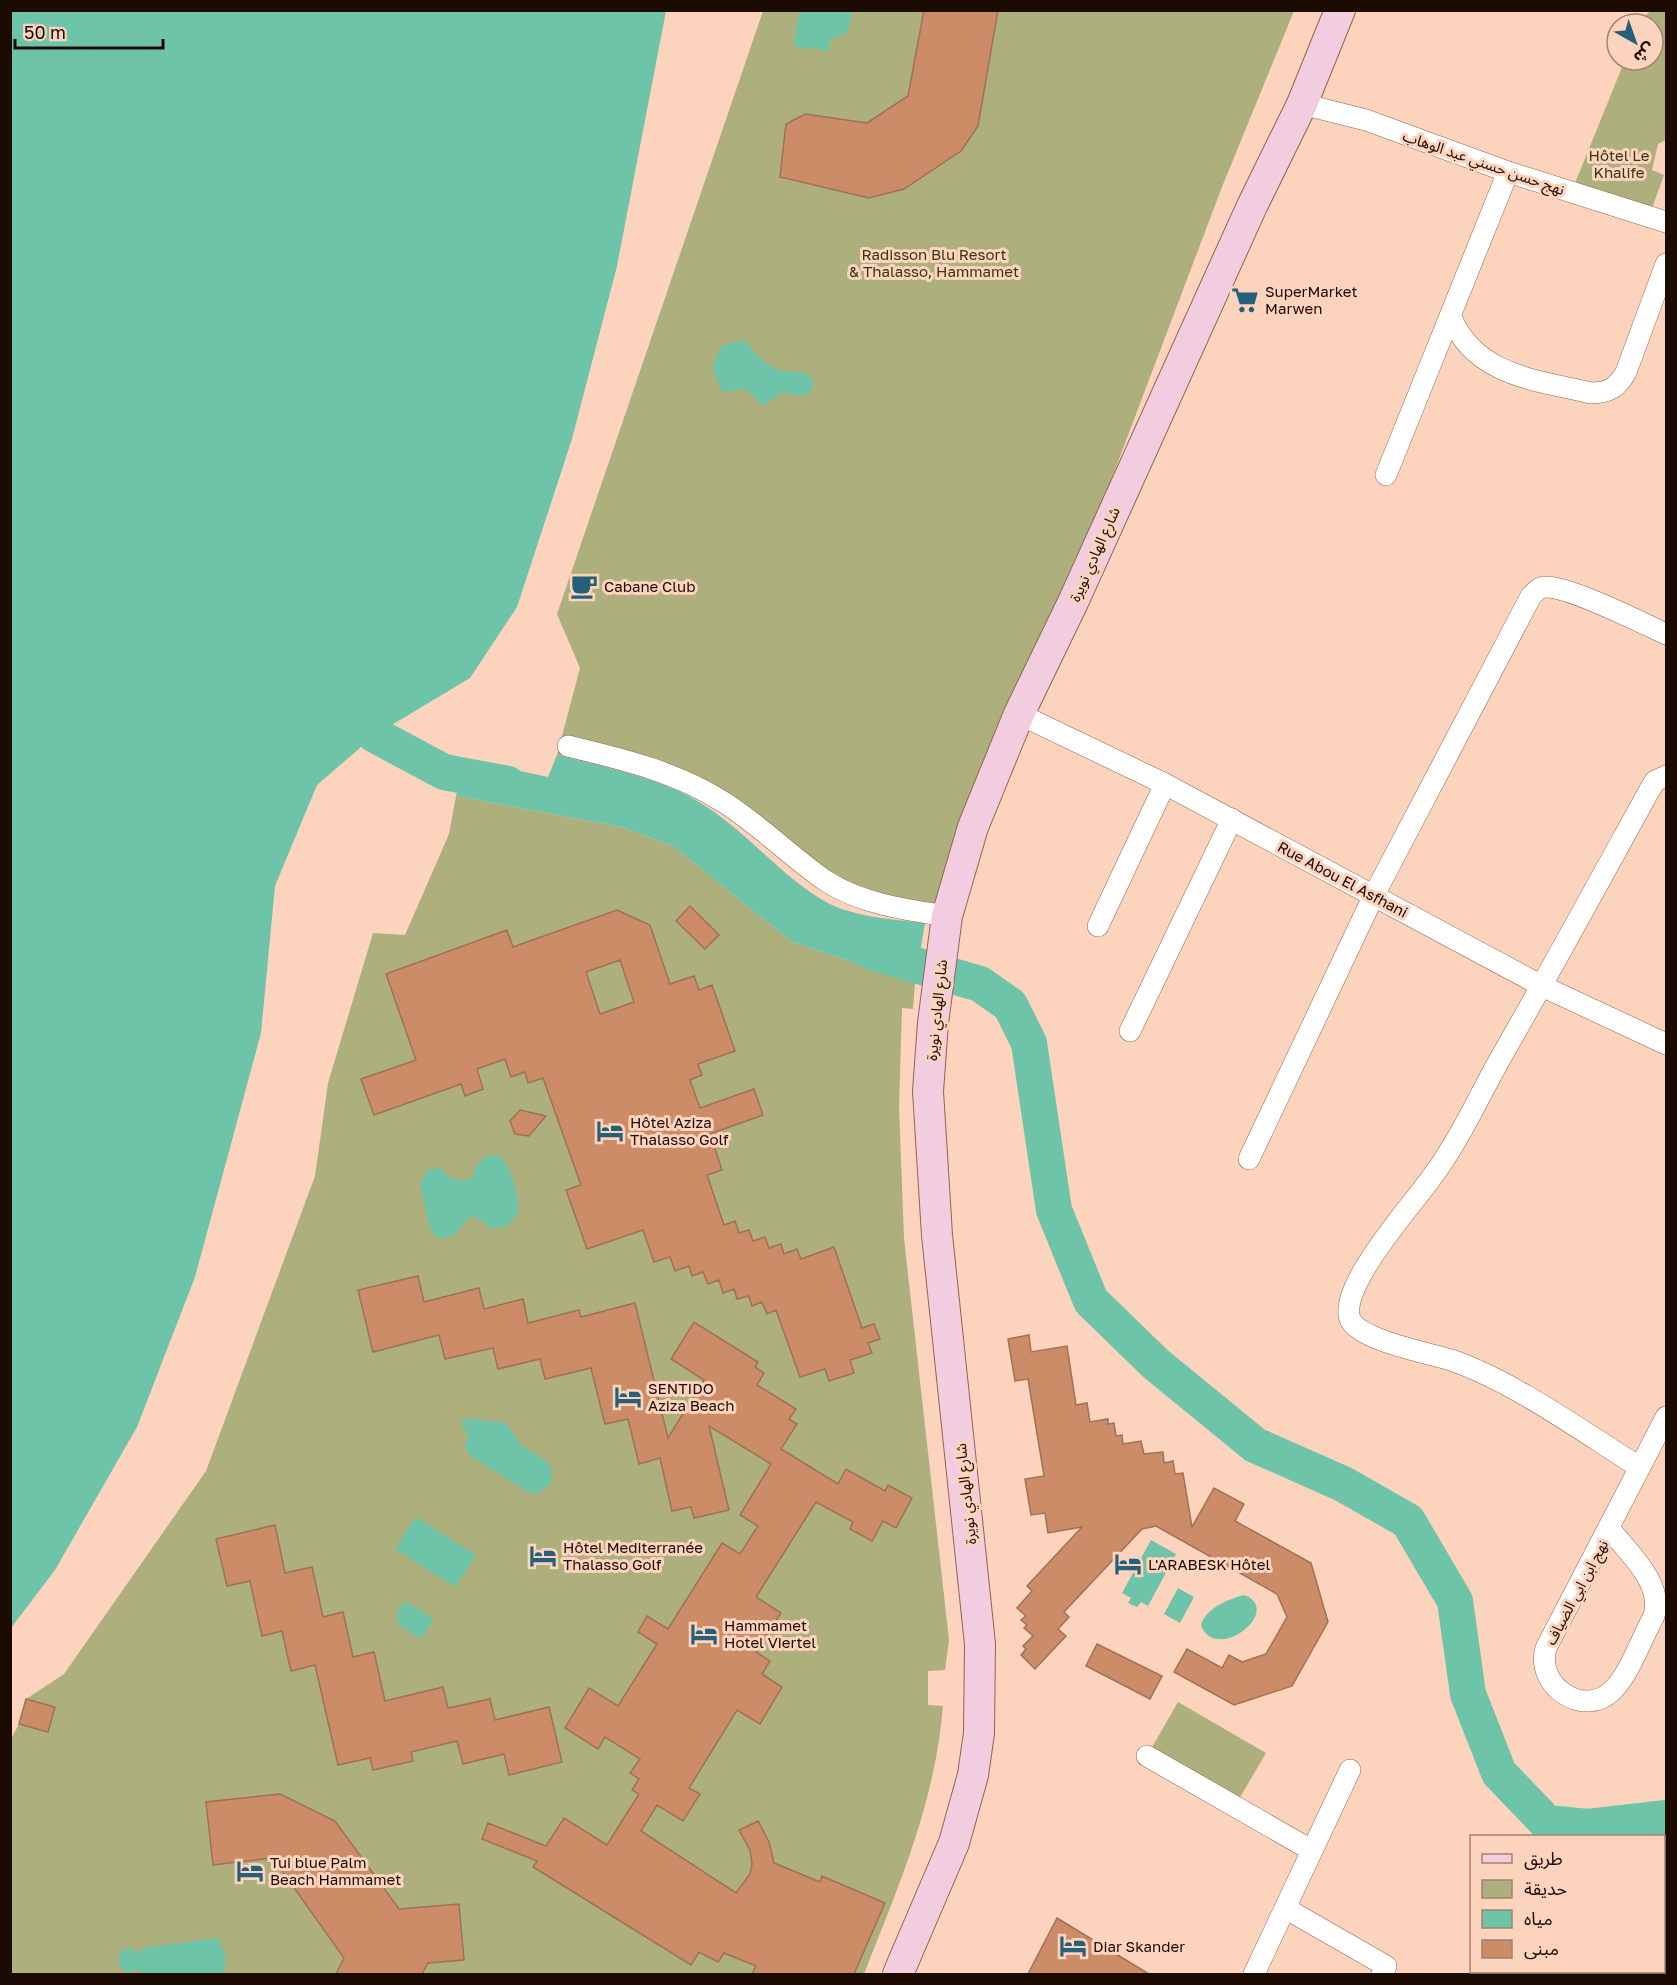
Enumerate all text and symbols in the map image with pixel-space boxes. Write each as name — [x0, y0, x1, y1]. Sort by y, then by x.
scale bar — [15, 12, 164, 50]
north arrow — [1605, 12, 1665, 72]
text: 50 m — [24, 21, 66, 43]
text: ش — [1630, 39, 1659, 68]
street label: نهج حسن حسني عبد الوهاب — [1400, 126, 1567, 202]
park label: Hôtel Le Khalife — [1589, 146, 1650, 181]
park label: Radisson Blu Resort & Thalasso, Hammamet — [849, 245, 1019, 280]
place label: SuperMarket Marwen — [1265, 282, 1358, 317]
supermarket icon: SuperMarket Marwen — [1230, 285, 1260, 315]
street label: شارع الهادي نويرة — [1065, 504, 1127, 606]
cafe icon: Cabane Club — [569, 571, 599, 601]
place label: Cabane Club — [604, 577, 695, 595]
street label: Rue Abou El Asfhani — [1275, 837, 1411, 921]
street label: شارع الهادي نويرة — [922, 958, 954, 1062]
place label: Hôtel Aziza Thalasso Golf — [630, 1113, 729, 1148]
hotel icon: Hôtel Aziza Thalasso Golf — [595, 1116, 625, 1146]
place label: SENTIDO Aziza Beach — [648, 1379, 734, 1414]
hotel icon: SENTIDO Aziza Beach — [613, 1382, 643, 1412]
street label: شارع الهادي نويرة — [951, 1442, 983, 1546]
street label: نهج ابن ابي الضياف — [1541, 1536, 1615, 1649]
place label: Hôtel Mediterranée Thalasso Golf — [563, 1538, 703, 1573]
hotel icon: Hôtel Mediterranée Thalasso Golf — [528, 1541, 558, 1571]
hotel icon: L'ARABESK Hôtel — [1113, 1549, 1143, 1579]
place label: L'ARABESK Hôtel — [1148, 1555, 1270, 1573]
place label: Hammamet Hotel Viertel — [724, 1616, 816, 1651]
hotel icon: Hammamet Hotel Viertel — [689, 1619, 719, 1649]
legend — [1470, 1835, 1665, 1973]
text: طريق — [1524, 1847, 1563, 1870]
place label: Tui blue Palm Beach Hammamet — [270, 1853, 401, 1888]
hotel icon: Tui blue Palm Beach Hammamet — [235, 1856, 265, 1886]
text: حديقة — [1524, 1877, 1567, 1899]
text: مياه — [1524, 1907, 1553, 1929]
hotel icon: Diar Skander — [1058, 1931, 1088, 1961]
place label: Diar Skander — [1093, 1937, 1185, 1955]
text: مبنى — [1524, 1937, 1559, 1960]

